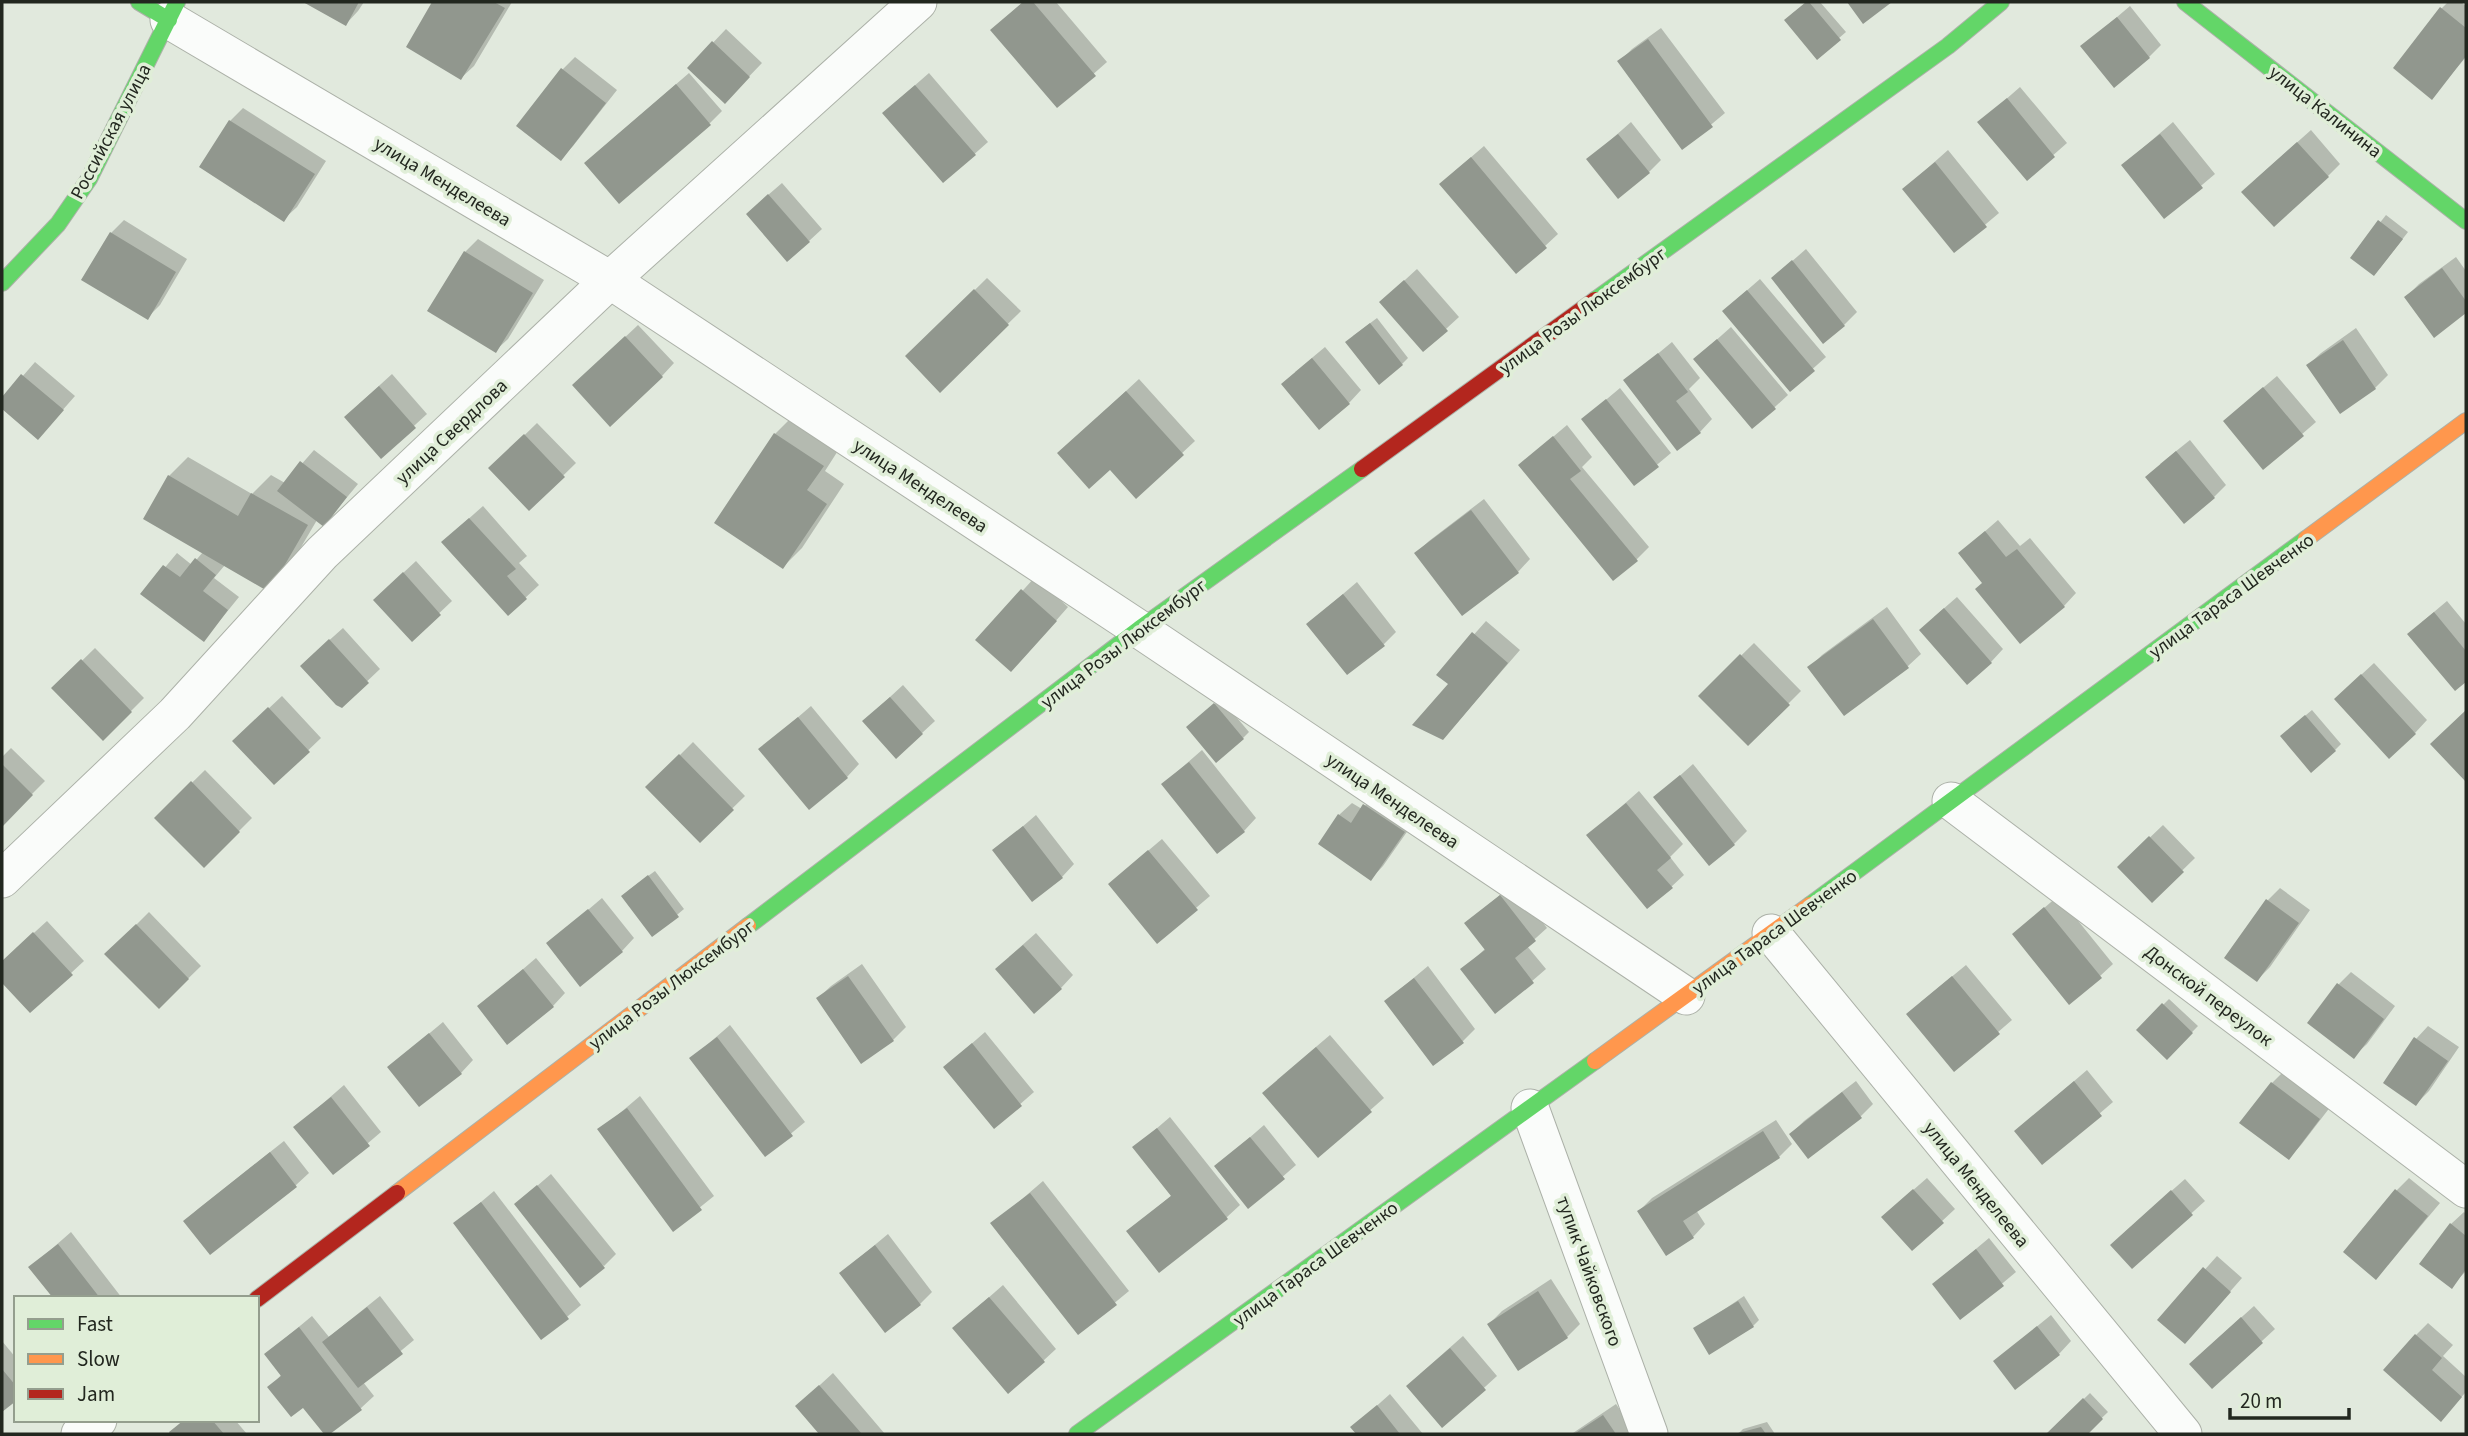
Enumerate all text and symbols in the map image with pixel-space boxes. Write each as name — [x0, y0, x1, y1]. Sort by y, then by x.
street label: Российская улица — [64, 59, 158, 204]
street label: улица Калинина — [2263, 59, 2387, 165]
street label: улица Менделеева — [369, 131, 516, 234]
street label: улица Розы Люксембург — [1493, 241, 1672, 381]
street label: улица Свердлова — [390, 373, 514, 491]
street label: улица Менделеева — [848, 433, 993, 540]
street label: улица Тараса Шевченко — [2144, 527, 2320, 665]
street label: улица Розы Люксембург — [1035, 573, 1213, 716]
street label: улица Менделеева — [1320, 747, 1464, 856]
street label: улица Тараса Шевченко — [1687, 863, 1863, 1001]
street label: улица Розы Люксембург — [583, 914, 761, 1057]
street label: Донской переулок — [2138, 939, 2278, 1054]
street label: улица Менделеева — [1916, 1116, 2035, 1254]
street label: тупик Чайковского — [1549, 1193, 1628, 1350]
street label: улица Тараса Шевченко — [1228, 1195, 1404, 1333]
legend — [14, 1296, 259, 1422]
text: Fast — [77, 1309, 113, 1339]
text: Slow — [77, 1344, 120, 1374]
scale bar — [2230, 1376, 2349, 1420]
text: Jam — [77, 1379, 115, 1409]
text: 20 m — [2240, 1386, 2282, 1416]

